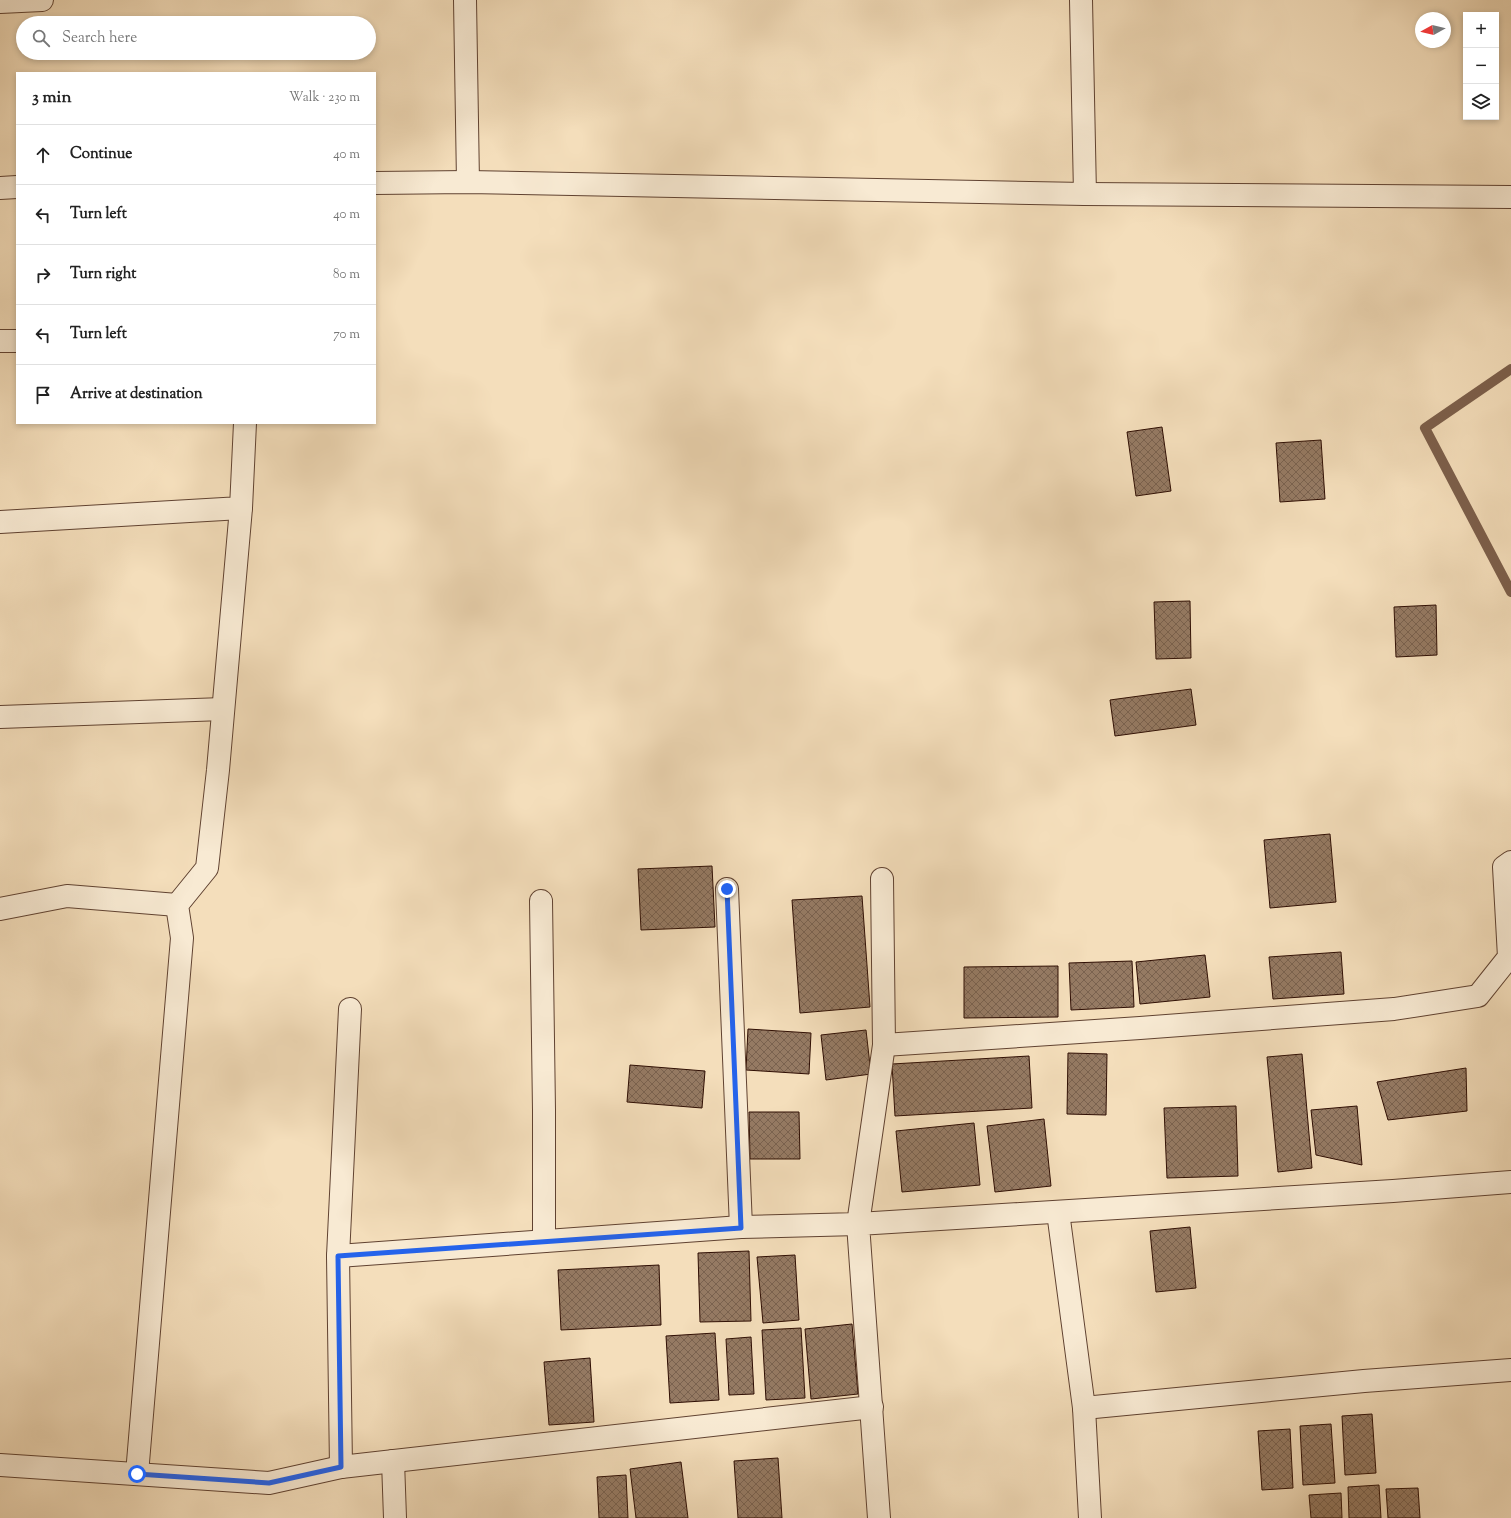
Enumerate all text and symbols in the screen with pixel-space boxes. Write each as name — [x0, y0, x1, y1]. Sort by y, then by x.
north arrow — [1415, 12, 1451, 48]
map controls — [1463, 12, 1499, 120]
button: + — [1463, 12, 1499, 48]
search box — [16, 16, 376, 60]
icon: search — [30, 27, 52, 49]
text: Search here — [62, 28, 137, 49]
button: − — [1463, 48, 1499, 84]
button: layers — [1463, 84, 1499, 120]
text: 3 min — [32, 86, 71, 110]
text: Walk · 230 m — [289, 89, 360, 107]
icon: ahead — [32, 144, 54, 166]
text: Continue — [70, 144, 132, 165]
text: 40 m — [333, 146, 360, 164]
icon: left — [32, 204, 54, 226]
text: Turn left — [70, 204, 127, 225]
text: 40 m — [333, 206, 360, 224]
icon: right — [32, 264, 54, 286]
text: Turn right — [70, 264, 136, 285]
text: 80 m — [333, 266, 360, 284]
icon: left — [32, 324, 54, 346]
text: Turn left — [70, 324, 127, 345]
text: 70 m — [333, 326, 360, 344]
icon: arrive — [32, 384, 54, 406]
text: Arrive at destination — [70, 384, 203, 405]
route end — [718, 880, 736, 898]
route start — [128, 1465, 146, 1483]

